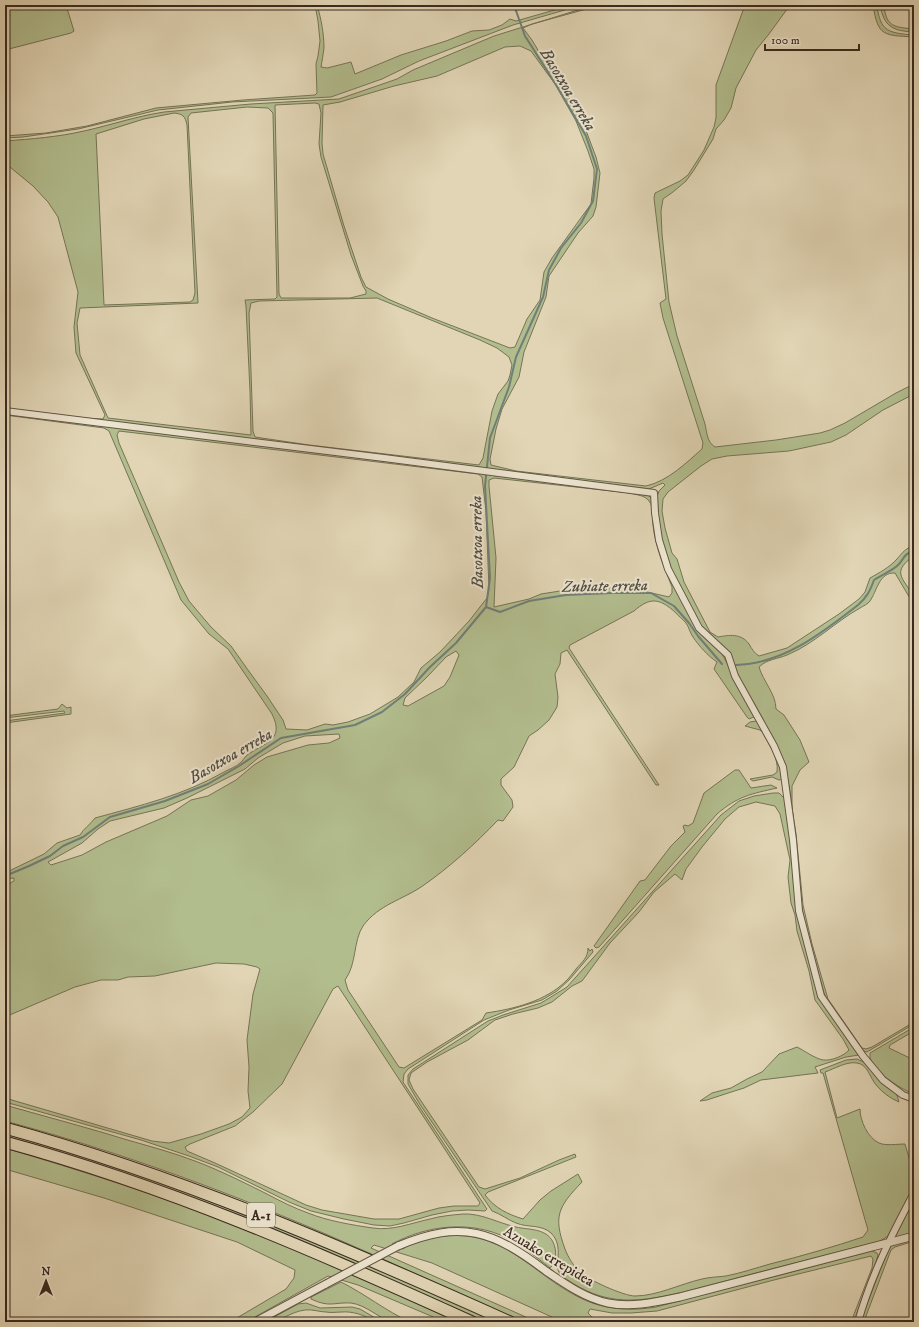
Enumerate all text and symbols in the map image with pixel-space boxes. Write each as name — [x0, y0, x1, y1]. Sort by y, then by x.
scale bar — [765, 26, 859, 52]
text: 100 m — [771, 33, 800, 48]
water label: Basotxoa erreka — [535, 44, 601, 134]
water label: Basotxoa erreka — [466, 495, 488, 590]
water label: Zubiate erreka — [561, 575, 648, 597]
water label: Basotxoa erreka — [184, 724, 276, 788]
road number: A-1 — [247, 1203, 275, 1227]
street label: Azuako errepidea — [500, 1222, 598, 1291]
north arrow — [26, 1261, 66, 1301]
text: N — [41, 1265, 51, 1279]

